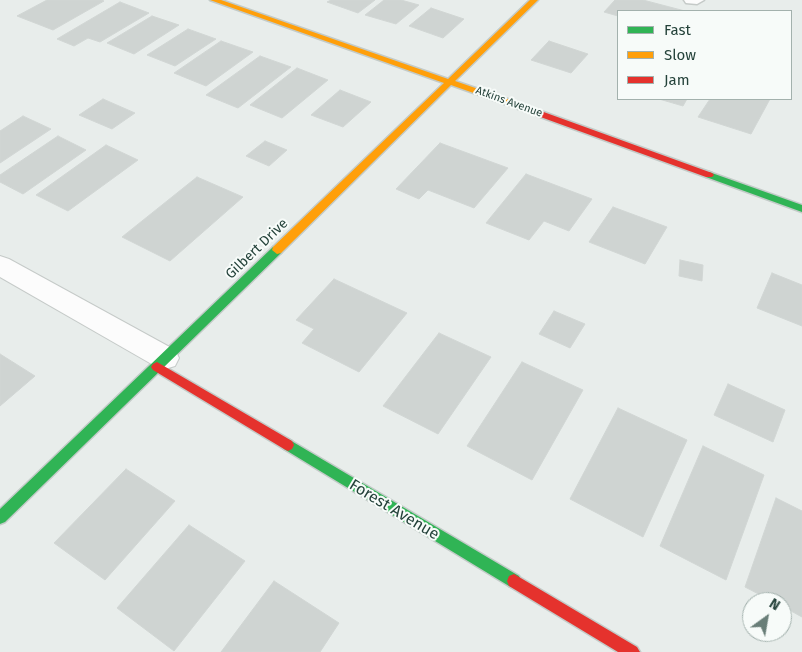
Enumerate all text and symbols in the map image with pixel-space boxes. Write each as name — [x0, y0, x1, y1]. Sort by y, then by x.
legend — [617, 10, 792, 100]
text: Fast — [664, 21, 691, 39]
text: Slow — [664, 46, 696, 64]
text: Jam — [664, 71, 690, 89]
street label: Atkins Avenue — [474, 84, 544, 120]
street label: Gilbert Drive — [222, 215, 292, 283]
street label: Forest Avenue — [345, 476, 443, 544]
north arrow — [742, 592, 792, 642]
text: N — [766, 595, 783, 614]

